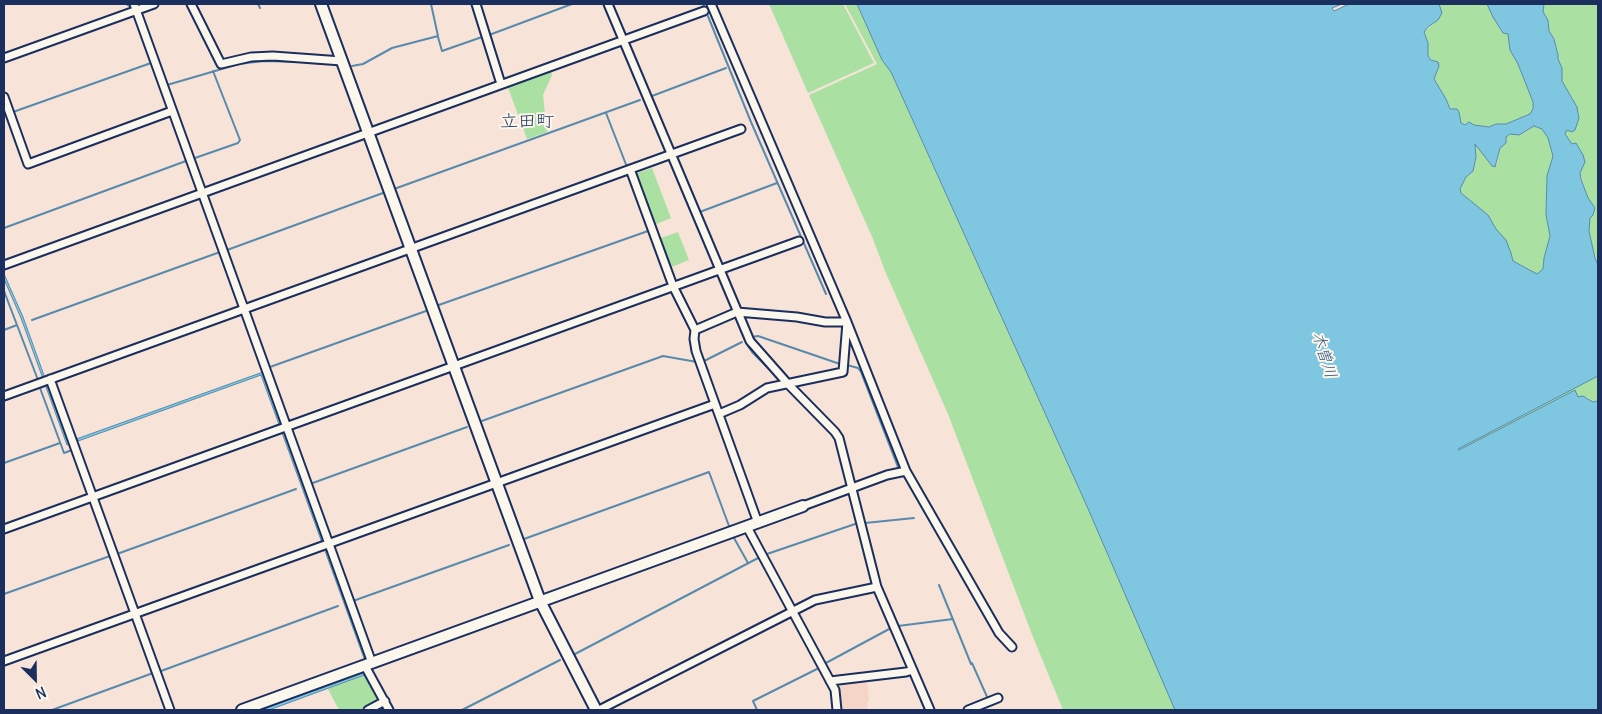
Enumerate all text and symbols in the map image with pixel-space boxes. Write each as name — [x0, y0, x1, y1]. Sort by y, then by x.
district label: 立田町 — [500, 111, 554, 133]
water label: 木曽川 — [1308, 329, 1340, 381]
north arrow — [10, 654, 60, 704]
text: N — [33, 683, 49, 703]

